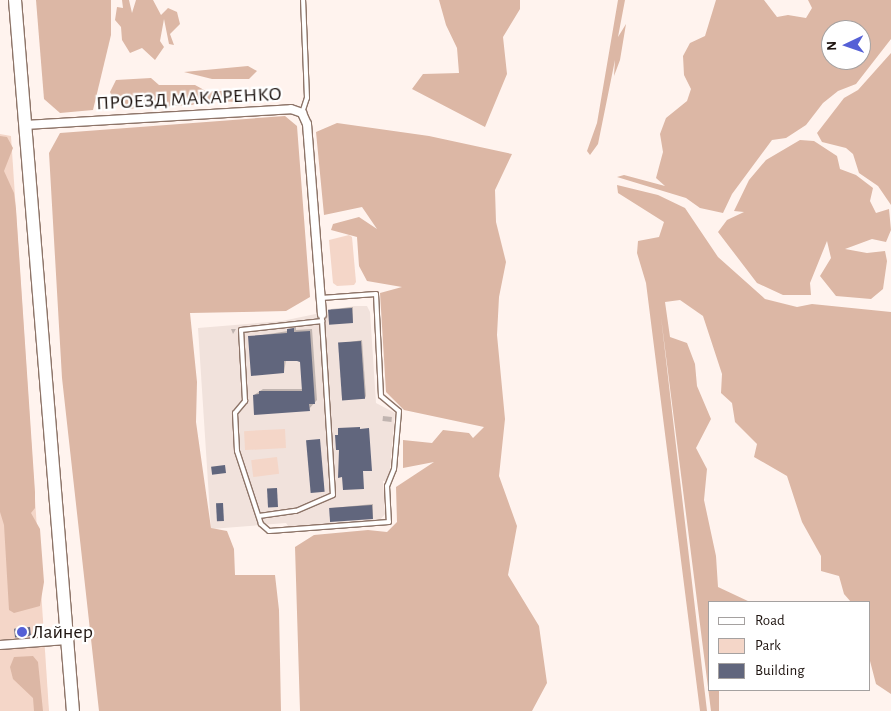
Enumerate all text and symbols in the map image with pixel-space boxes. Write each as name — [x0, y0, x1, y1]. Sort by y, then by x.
north arrow — [821, 20, 871, 70]
text: N — [825, 41, 839, 51]
street label: ПРОЕЗД МАКАРЕНКО — [95, 82, 283, 116]
legend — [708, 601, 871, 691]
text: Road — [755, 613, 785, 628]
place label: Лайнер — [32, 620, 93, 644]
marker: Лайнер — [16, 626, 28, 638]
text: Park — [755, 638, 781, 653]
text: Building — [755, 663, 805, 678]

